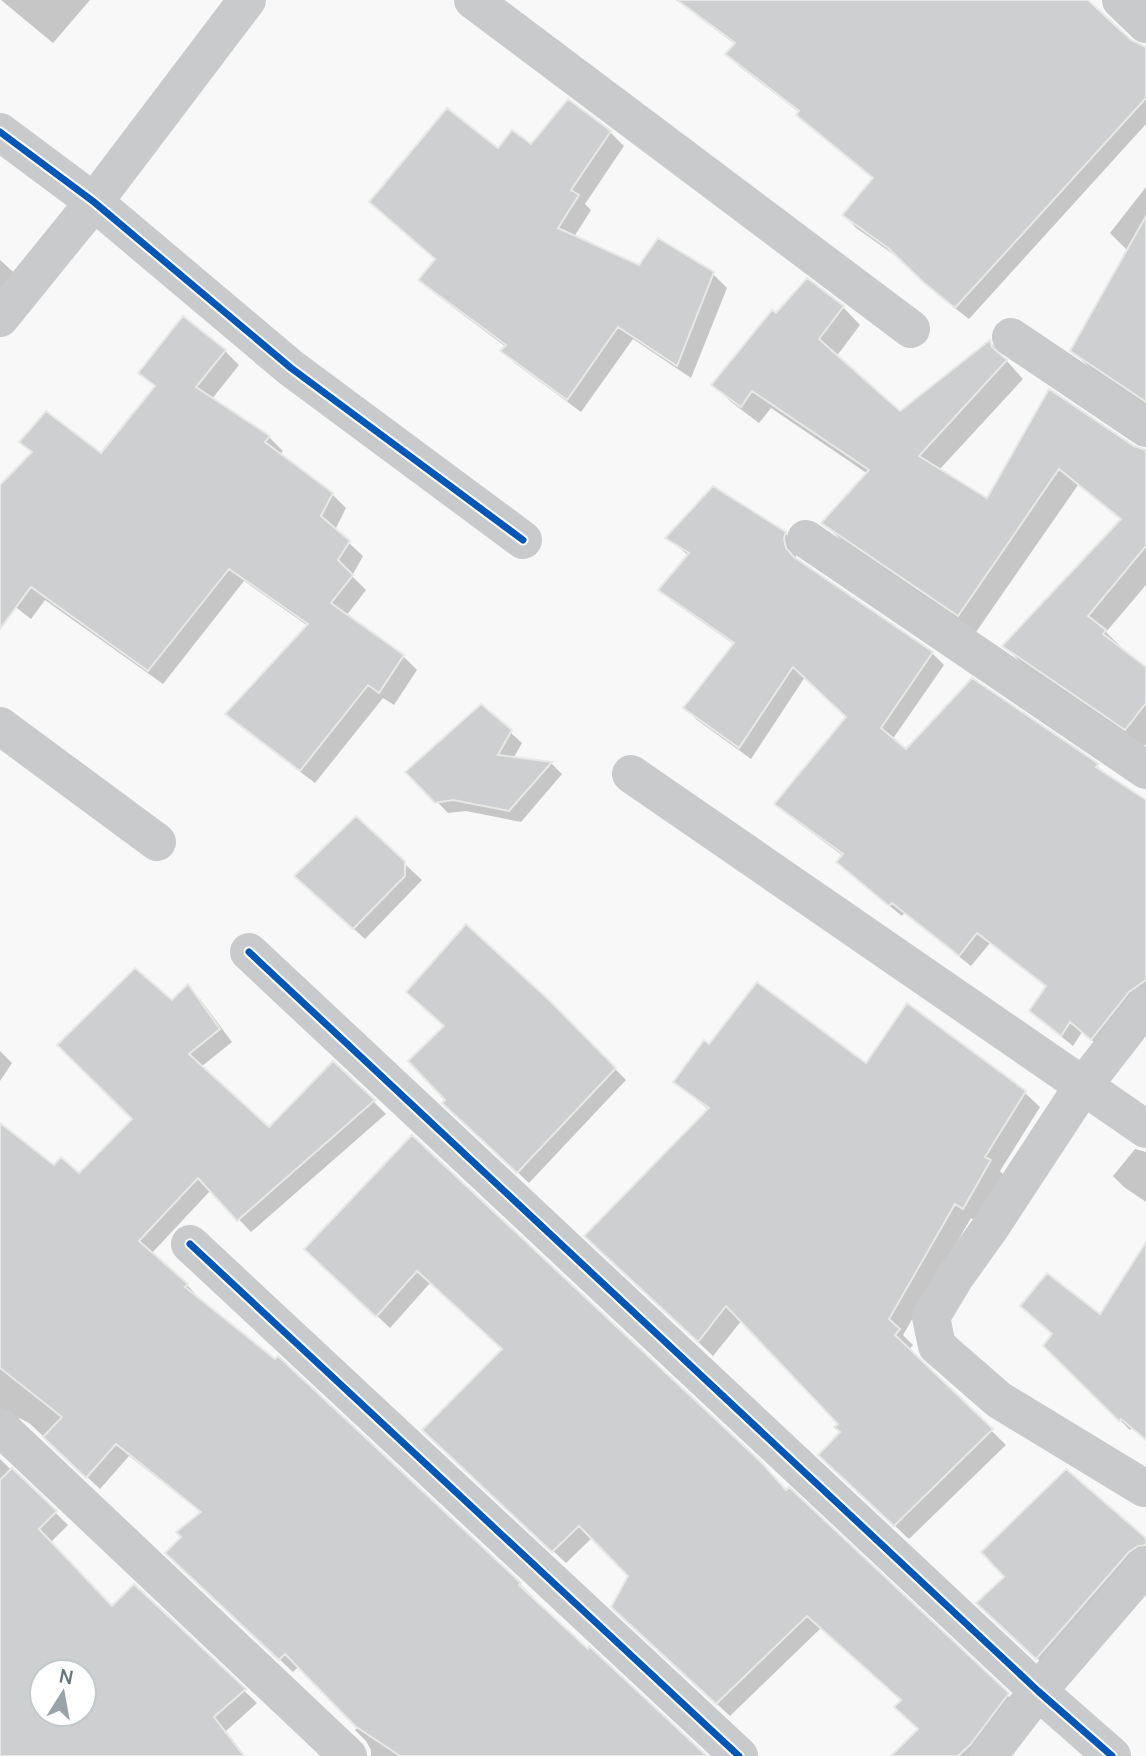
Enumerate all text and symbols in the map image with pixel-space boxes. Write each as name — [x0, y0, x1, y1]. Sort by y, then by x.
north arrow — [28, 1658, 98, 1728]
text: N — [57, 1662, 75, 1690]

